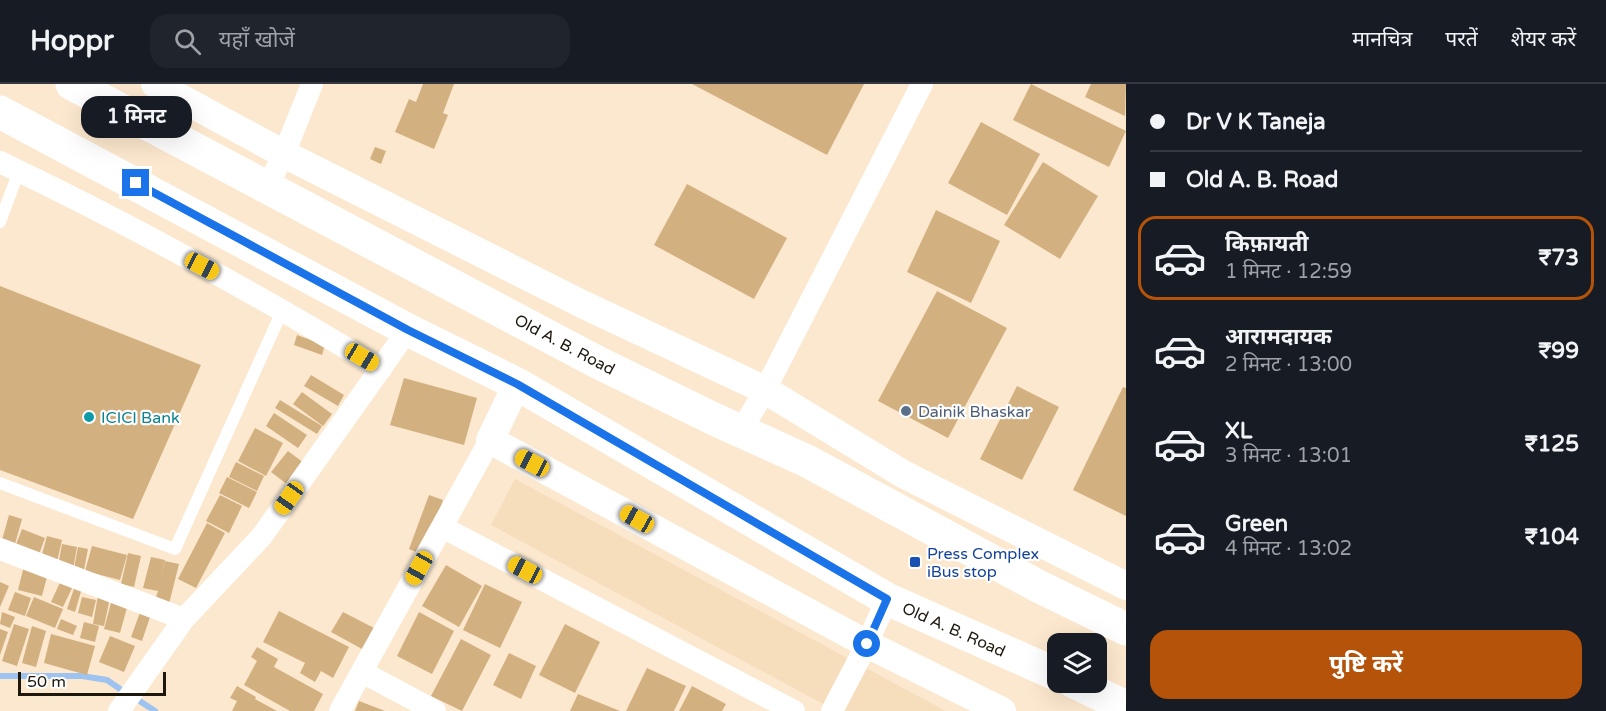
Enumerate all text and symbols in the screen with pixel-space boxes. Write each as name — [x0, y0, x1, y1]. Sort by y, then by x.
search box — [150, 14, 570, 68]
text: Hoppr — [30, 24, 114, 58]
icon: search — [171, 25, 204, 58]
text: यहाँ खोजें — [219, 27, 295, 53]
text: मानचित्र — [1352, 27, 1412, 52]
text: परतें — [1445, 27, 1478, 52]
text: शेयर करें — [1511, 27, 1576, 52]
callout: 1 मिनट — [80, 96, 192, 138]
text: 1 मिनट — [107, 105, 166, 129]
text: Dr V K Taneja — [1186, 109, 1326, 135]
text: Old A. B. Road — [1186, 167, 1338, 193]
route end — [122, 169, 149, 196]
icon: car — [1153, 231, 1207, 285]
text: किफ़ायती — [1225, 231, 1309, 257]
text: ₹73 — [1538, 245, 1579, 271]
car — [182, 250, 222, 282]
text: 1 मिनट · 12:59 — [1225, 260, 1352, 284]
street label: Old A. B. Road — [511, 310, 618, 380]
icon: car — [1153, 324, 1207, 378]
text: आरामदायक — [1225, 324, 1332, 350]
text: ₹99 — [1538, 338, 1579, 364]
car — [342, 340, 382, 374]
text: 2 मिनट · 13:00 — [1225, 353, 1352, 377]
place label: Dainik Bhaskar — [918, 402, 1031, 422]
marker: Dainik Bhaskar — [899, 404, 913, 418]
place label: ICICI Bank — [101, 408, 180, 428]
marker: ICICI Bank — [82, 410, 96, 424]
icon: car — [1153, 417, 1207, 471]
text: XL — [1225, 418, 1252, 444]
text: ₹125 — [1525, 431, 1579, 457]
text: 3 मिनट · 13:01 — [1225, 444, 1352, 468]
car — [512, 447, 552, 479]
car — [271, 478, 307, 518]
car — [617, 502, 657, 536]
icon: car — [1153, 510, 1207, 564]
text: Green — [1225, 511, 1288, 537]
text: ₹104 — [1525, 524, 1579, 550]
text: 4 मिनट · 13:02 — [1225, 537, 1352, 561]
place label: Press Complex iBus stop — [927, 544, 1039, 582]
car — [402, 548, 436, 588]
car — [505, 554, 545, 586]
marker: Press Complex iBus stop — [908, 555, 922, 569]
street label: Old A. B. Road — [899, 598, 1008, 662]
route start — [853, 630, 880, 657]
button: पुष्टि करें — [1150, 630, 1582, 699]
map controls — [1047, 633, 1107, 693]
button: layers — [1047, 633, 1107, 693]
scale bar — [18, 669, 166, 696]
text: 50 m — [27, 672, 66, 692]

